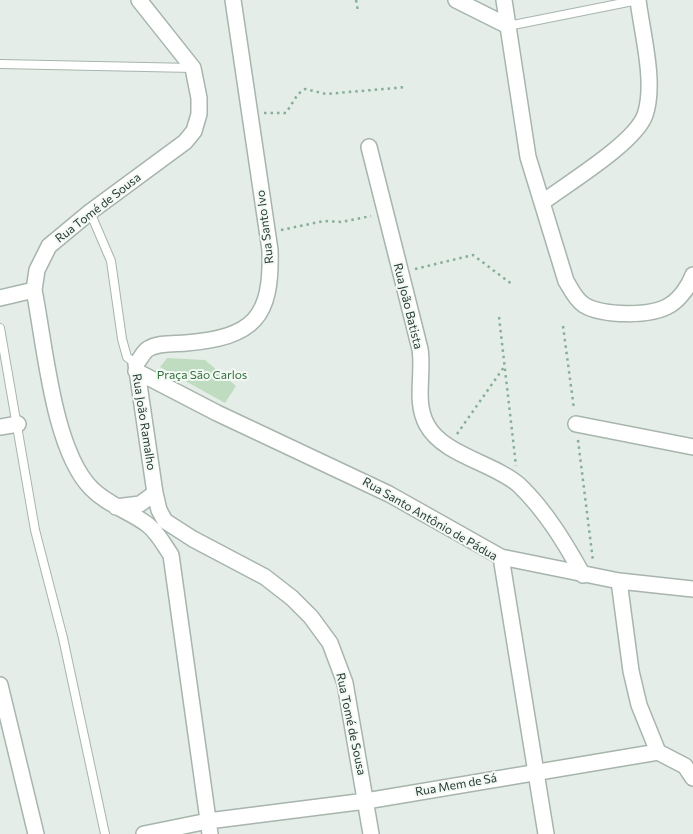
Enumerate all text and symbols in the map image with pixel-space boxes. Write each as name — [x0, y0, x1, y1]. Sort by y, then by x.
street label: Rua Tomé de Sousa — [52, 170, 144, 246]
street label: Rua Santo Ivo — [253, 189, 277, 265]
street label: Rua João Batista — [390, 261, 426, 351]
park label: Praça São Carlos — [157, 368, 247, 382]
street label: Rua João Ramalho — [129, 373, 159, 471]
street label: Rua Santo Antônio de Pádua — [360, 474, 500, 564]
street label: Rua Tomé de Sousa — [333, 671, 369, 777]
street label: Rua Mem de Sá — [414, 771, 498, 799]

